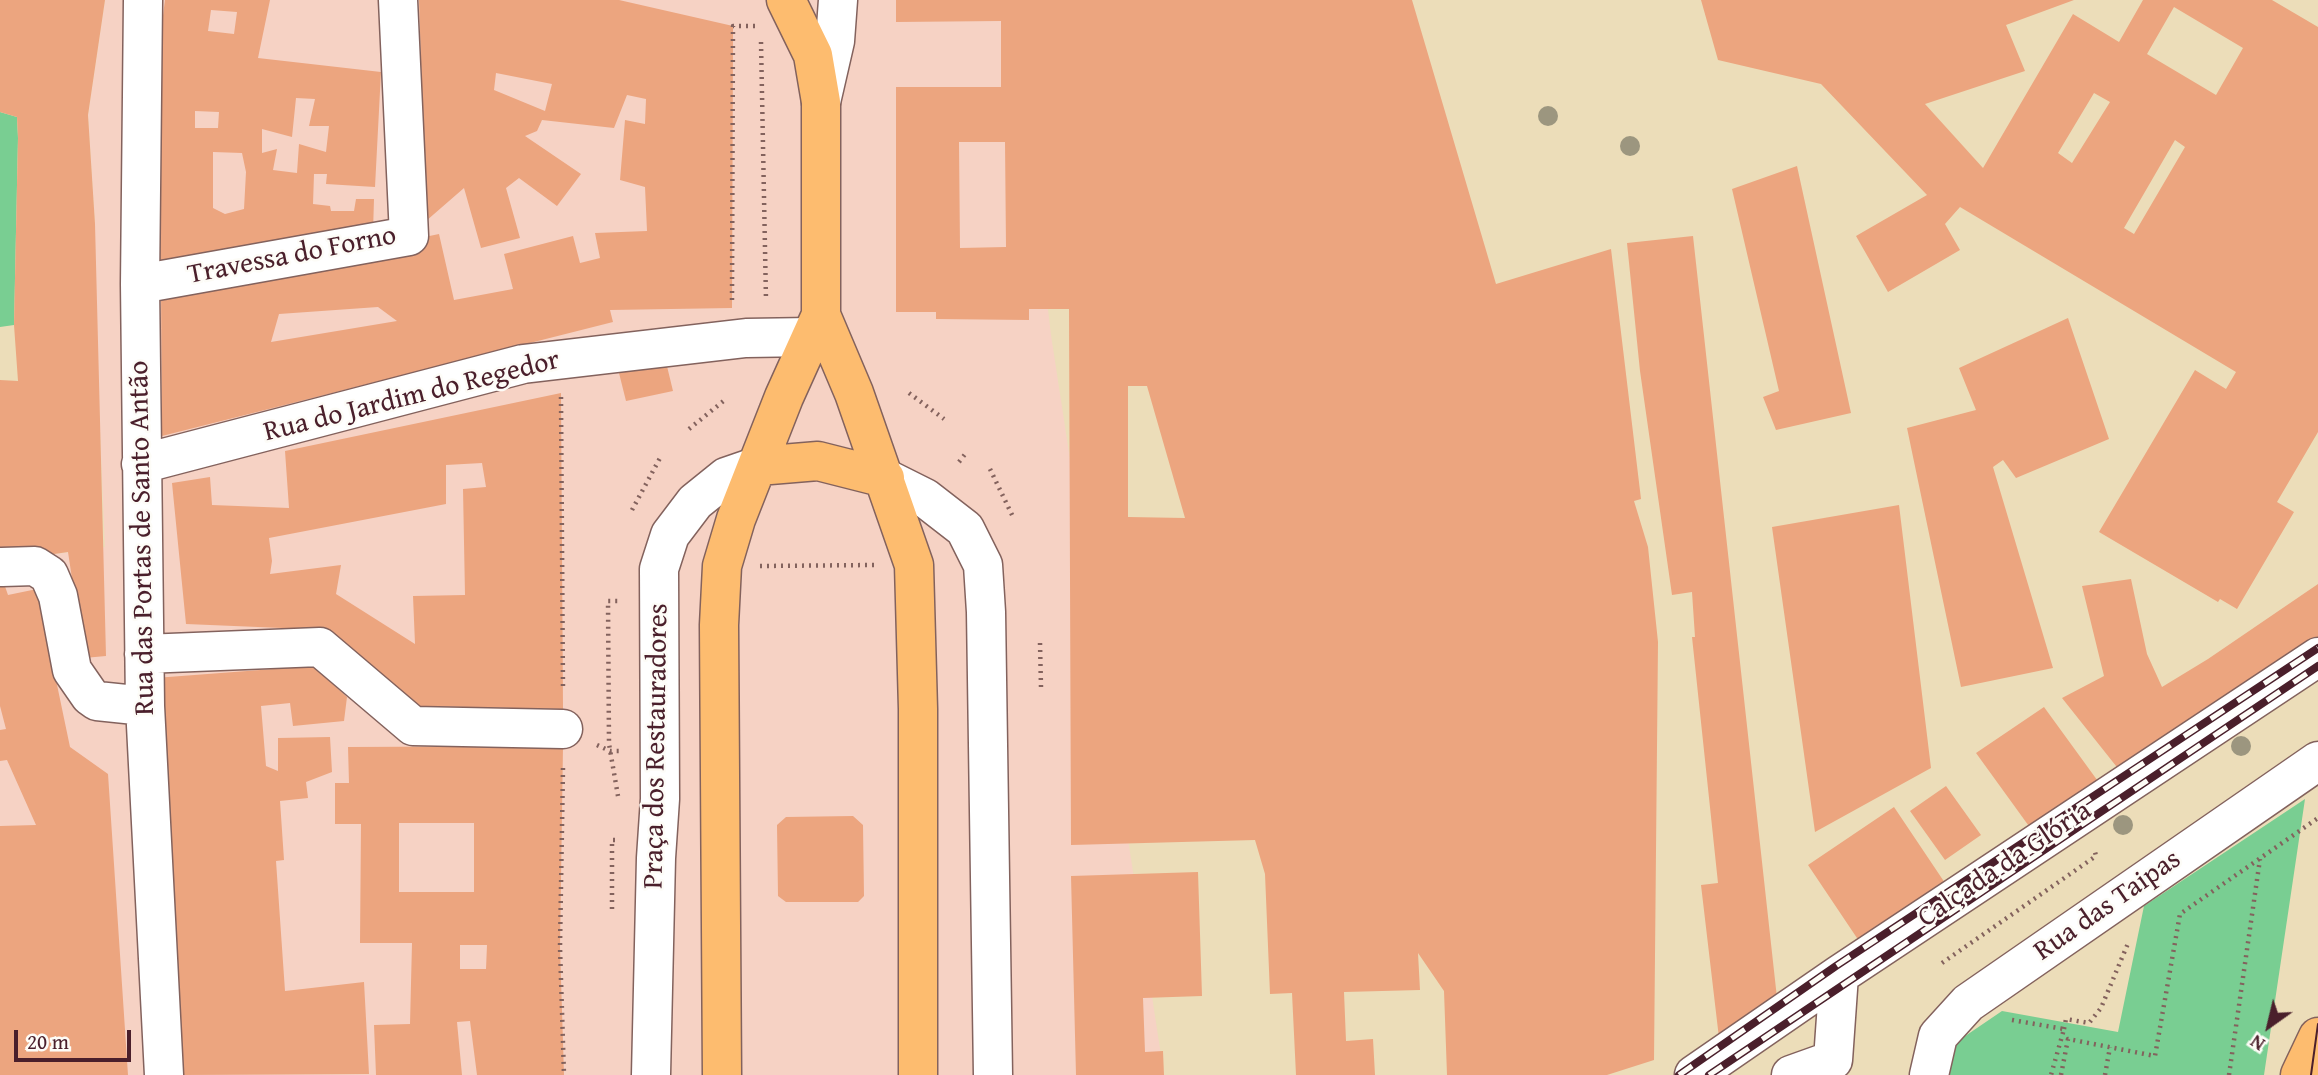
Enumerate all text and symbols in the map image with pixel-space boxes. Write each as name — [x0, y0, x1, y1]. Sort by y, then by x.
street label: Travessa do Forno — [185, 219, 399, 293]
street label: Rua do Jardim do Regedor — [261, 344, 563, 450]
street label: Rua das Portas de Santo Antão — [123, 360, 163, 716]
street label: Praça dos Restauradores — [638, 603, 676, 889]
street label: Calçada da Glória — [1912, 795, 2098, 935]
street label: Rua das Taipas — [2028, 843, 2188, 969]
north arrow — [2234, 991, 2304, 1061]
scale bar — [18, 1016, 135, 1060]
text: 20 m — [27, 1026, 69, 1057]
text: N — [2244, 1028, 2270, 1059]

